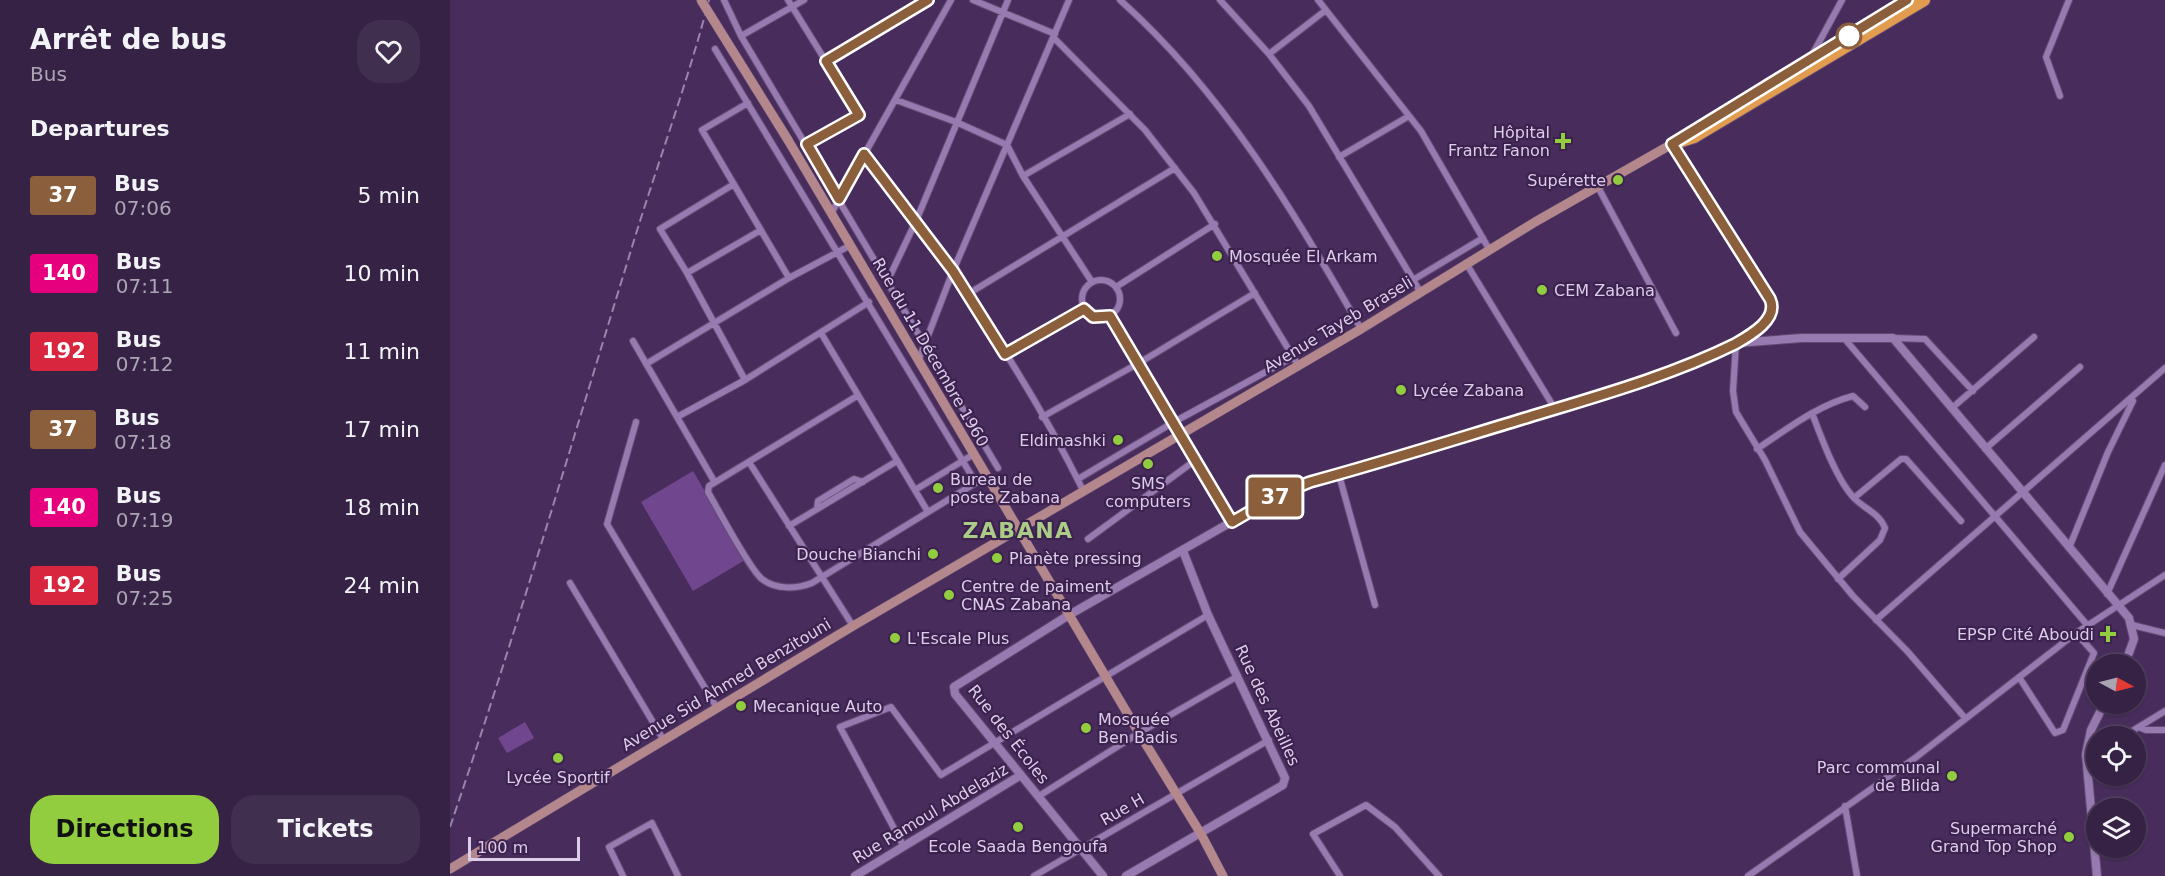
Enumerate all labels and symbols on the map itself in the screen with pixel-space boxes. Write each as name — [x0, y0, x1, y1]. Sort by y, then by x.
unlabelled marker — [1836, 23, 1862, 49]
place label: Hôpital Frantz Fanon — [1448, 123, 1550, 160]
marker: Hôpital Frantz Fanon — [1554, 132, 1572, 150]
place label: Supérette — [1527, 171, 1606, 190]
marker: Supérette — [1611, 173, 1625, 187]
place label: Mosquée El Arkam — [1229, 247, 1378, 266]
marker: Mosquée El Arkam — [1210, 249, 1224, 263]
street label: Rue du 11 Décembre 1960 — [869, 255, 992, 450]
street label: Avenue Tayeb Braseli — [1260, 272, 1416, 376]
place label: CEM Zabana — [1554, 281, 1655, 300]
marker: CEM Zabana — [1535, 283, 1549, 297]
place label: Lycée Zabana — [1413, 381, 1524, 400]
marker: Lycée Zabana — [1394, 383, 1408, 397]
place label: Eldimashki — [1019, 431, 1106, 450]
marker: Eldimashki — [1111, 433, 1125, 447]
marker: SMS computers — [1141, 457, 1155, 471]
place label: Bureau de poste Zabana — [950, 470, 1060, 507]
place label: SMS computers — [1105, 474, 1191, 511]
line badge: 37 — [1248, 478, 1302, 516]
marker: Bureau de poste Zabana — [931, 481, 945, 495]
district label: ZABANA — [962, 518, 1074, 543]
place label: Douche Bianchi — [796, 545, 921, 564]
marker: Douche Bianchi — [926, 547, 940, 561]
place label: Planète pressing — [1009, 549, 1142, 568]
marker: Planète pressing — [990, 551, 1004, 565]
place label: Centre de paiment CNAS Zabana — [961, 577, 1111, 614]
marker: Centre de paiment CNAS Zabana — [942, 588, 956, 602]
street label: Avenue Sid Ahmed Benzitouni — [618, 614, 834, 755]
place label: EPSP Cité Aboudi — [1957, 625, 2094, 644]
marker: EPSP Cité Aboudi — [2099, 625, 2117, 643]
place label: L'Escale Plus — [907, 629, 1009, 648]
marker: L'Escale Plus — [888, 631, 902, 645]
street label: Rue des Abeilles — [1231, 642, 1304, 769]
north arrow — [2086, 654, 2146, 714]
street label: Rue des Écoles — [964, 681, 1053, 788]
place label: Mecanique Auto — [753, 697, 882, 716]
marker: Mecanique Auto — [734, 699, 748, 713]
place label: Mosquée Ben Badis — [1098, 710, 1178, 747]
marker: Mosquée Ben Badis — [1079, 721, 1093, 735]
marker: Lycée Sportif — [551, 751, 565, 765]
place label: Parc communal de Blida — [1817, 758, 1940, 795]
street label: Rue Ramoul Abdelaziz — [849, 760, 1011, 867]
place label: Lycée Sportif — [506, 768, 610, 787]
marker: Parc communal de Blida — [1945, 769, 1959, 783]
street label: Rue H — [1097, 789, 1148, 830]
place label: Supermarché Grand Top Shop — [1931, 819, 2057, 856]
marker: Ecole Saada Bengoufa — [1011, 820, 1025, 834]
marker: Supermarché Grand Top Shop — [2062, 830, 2076, 844]
scale bar — [468, 834, 580, 862]
place label: Ecole Saada Bengoufa — [928, 837, 1108, 856]

